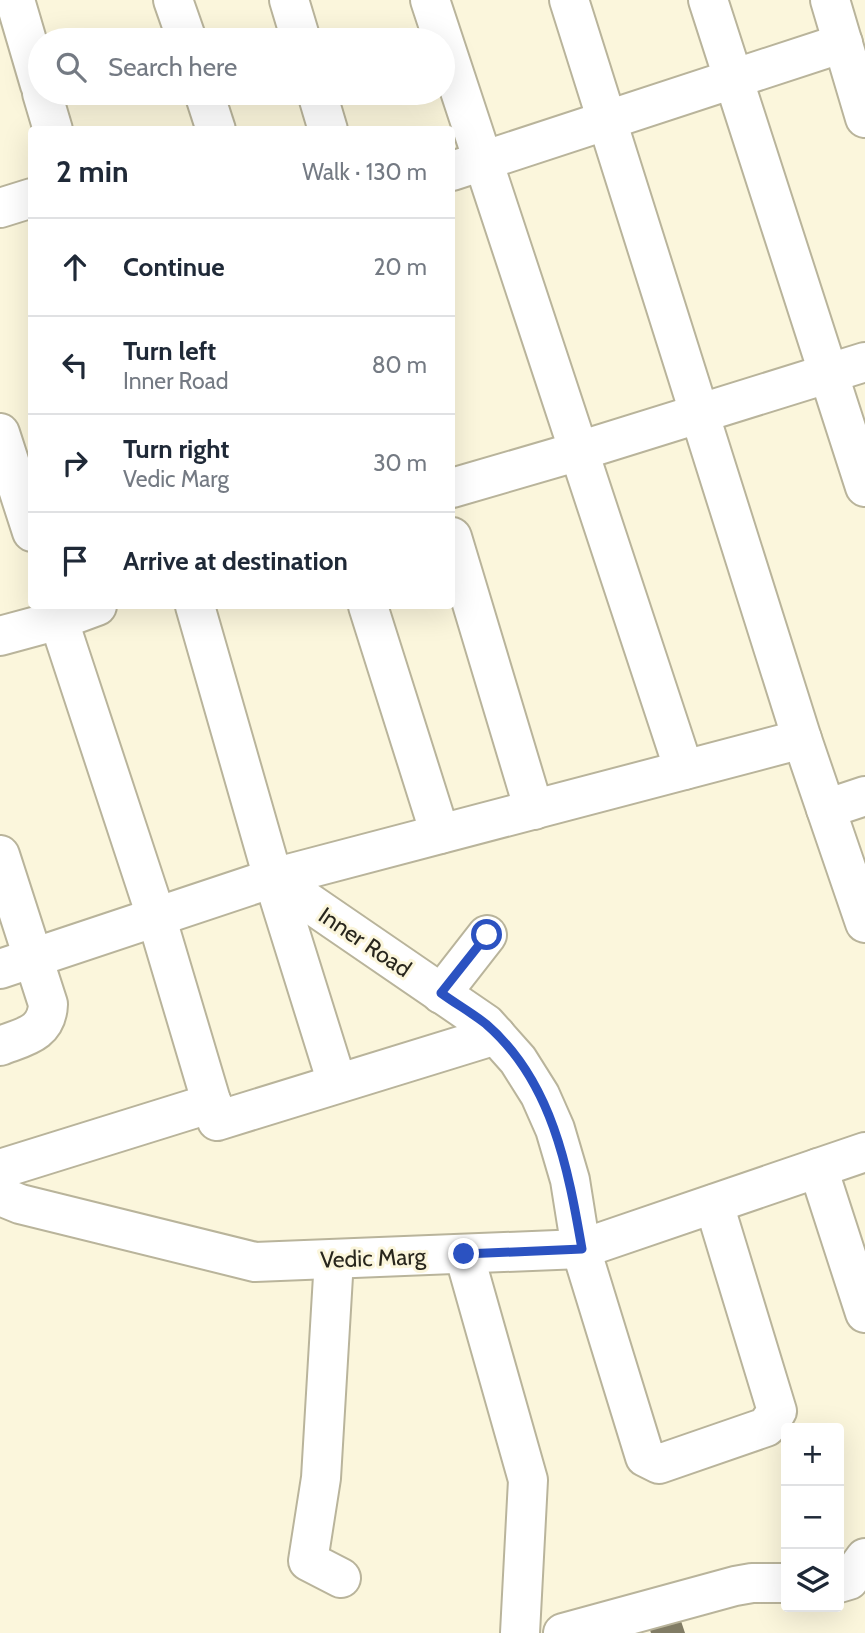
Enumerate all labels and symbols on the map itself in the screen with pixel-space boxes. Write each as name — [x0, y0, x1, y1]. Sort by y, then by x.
street label: Inner Road — [313, 901, 417, 983]
route start — [471, 919, 502, 950]
route end — [448, 1238, 479, 1269]
street label: Vedic Marg — [320, 1242, 427, 1274]

